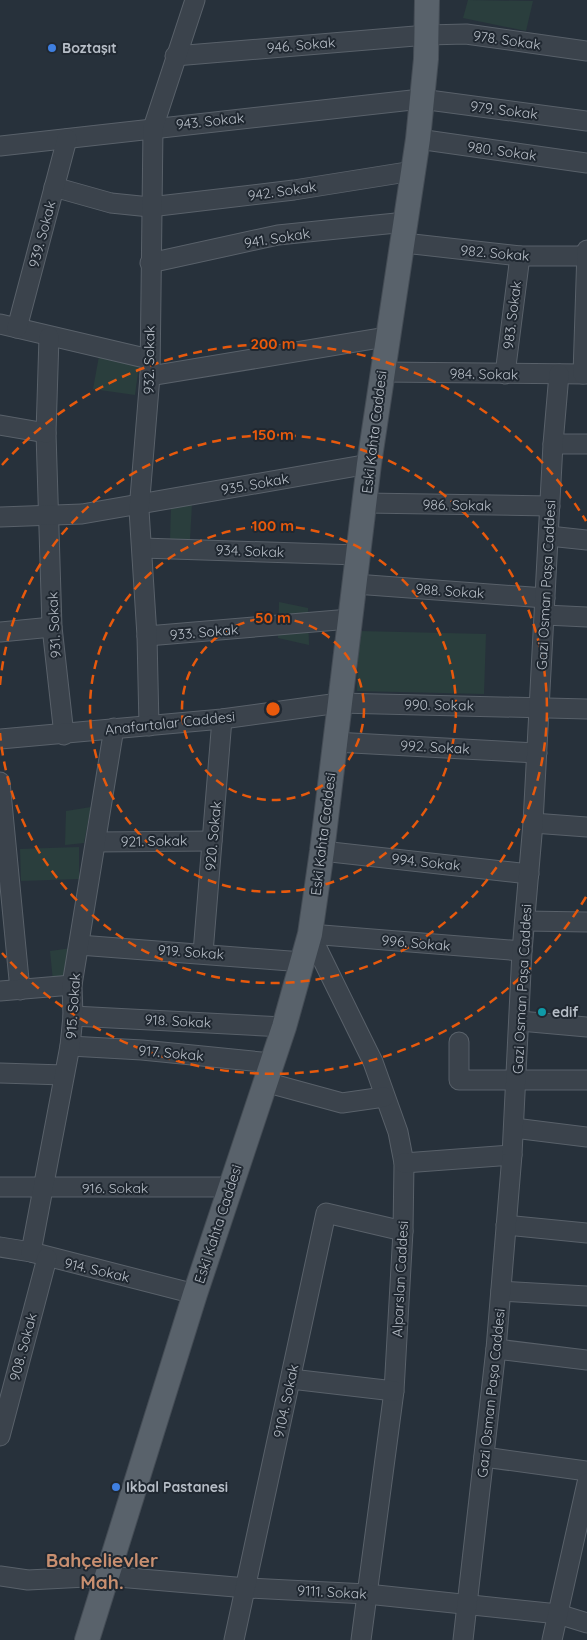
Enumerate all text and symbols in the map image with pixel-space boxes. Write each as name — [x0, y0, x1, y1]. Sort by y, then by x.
street label: 978. Sokak — [472, 26, 542, 54]
street label: 946. Sokak — [266, 33, 336, 57]
place label: Boztaşıt — [62, 39, 117, 57]
marker: Boztaşıt — [46, 42, 58, 54]
street label: 979. Sokak — [469, 97, 539, 123]
street label: 943. Sokak — [175, 108, 245, 134]
street label: 980. Sokak — [466, 137, 538, 165]
street label: 942. Sokak — [247, 177, 317, 205]
street label: 939. Sokak — [24, 199, 60, 269]
street label: 941. Sokak — [243, 224, 311, 252]
street label: 982. Sokak — [460, 241, 530, 265]
street label: 983. Sokak — [499, 280, 525, 350]
street label: 932. Sokak — [139, 325, 159, 395]
text: 200 m — [251, 334, 296, 353]
street label: 984. Sokak — [449, 364, 519, 384]
street label: Eski Kahta Caddesi — [358, 369, 390, 495]
text: 150 m — [252, 425, 294, 444]
street label: 935. Sokak — [220, 469, 290, 499]
street label: 986. Sokak — [422, 495, 492, 515]
street label: Gazi Osman Paşa Caddesi — [533, 500, 559, 670]
text: 100 m — [252, 516, 294, 535]
street label: 934. Sokak — [215, 541, 285, 561]
street label: 988. Sokak — [415, 580, 485, 602]
street label: 931. Sokak — [43, 591, 65, 659]
text: 50 m — [255, 608, 291, 627]
street label: 933. Sokak — [169, 620, 239, 644]
street label: 990. Sokak — [404, 695, 474, 715]
centre of rings — [264, 700, 282, 718]
street label: Anafartalar Caddesi — [104, 707, 236, 739]
street label: 992. Sokak — [400, 736, 470, 758]
street label: Eski Kahta Caddesi — [307, 771, 339, 897]
street label: 920. Sokak — [201, 800, 225, 872]
street label: 921. Sokak — [120, 831, 188, 851]
street label: 994. Sokak — [391, 849, 461, 875]
street label: Gazi Osman Paşa Caddesi — [509, 904, 535, 1074]
street label: 996. Sokak — [381, 931, 451, 955]
street label: 919. Sokak — [157, 941, 225, 963]
street label: 915. Sokak — [62, 972, 84, 1040]
place label: edif — [552, 1003, 579, 1021]
marker: edif — [536, 1006, 548, 1018]
street label: 918. Sokak — [144, 1010, 212, 1032]
street label: 917. Sokak — [138, 1041, 204, 1065]
street label: Eski Kahta Caddesi — [190, 1162, 246, 1286]
street label: 916. Sokak — [82, 1179, 148, 1197]
street label: Alparslan Caddesi — [388, 1220, 412, 1338]
street label: 914. Sokak — [63, 1254, 131, 1286]
street label: Gazi Osman Paşa Caddesi — [473, 1307, 509, 1479]
street label: 908. Sokak — [5, 1311, 41, 1383]
street label: 9104. Sokak — [269, 1362, 303, 1440]
place label: Ikbal Pastanesi — [126, 1478, 228, 1496]
marker: Ikbal Pastanesi — [110, 1481, 122, 1493]
district label: Bahçelievler Mah. — [46, 1548, 158, 1594]
street label: 9111. Sokak — [297, 1581, 367, 1603]

